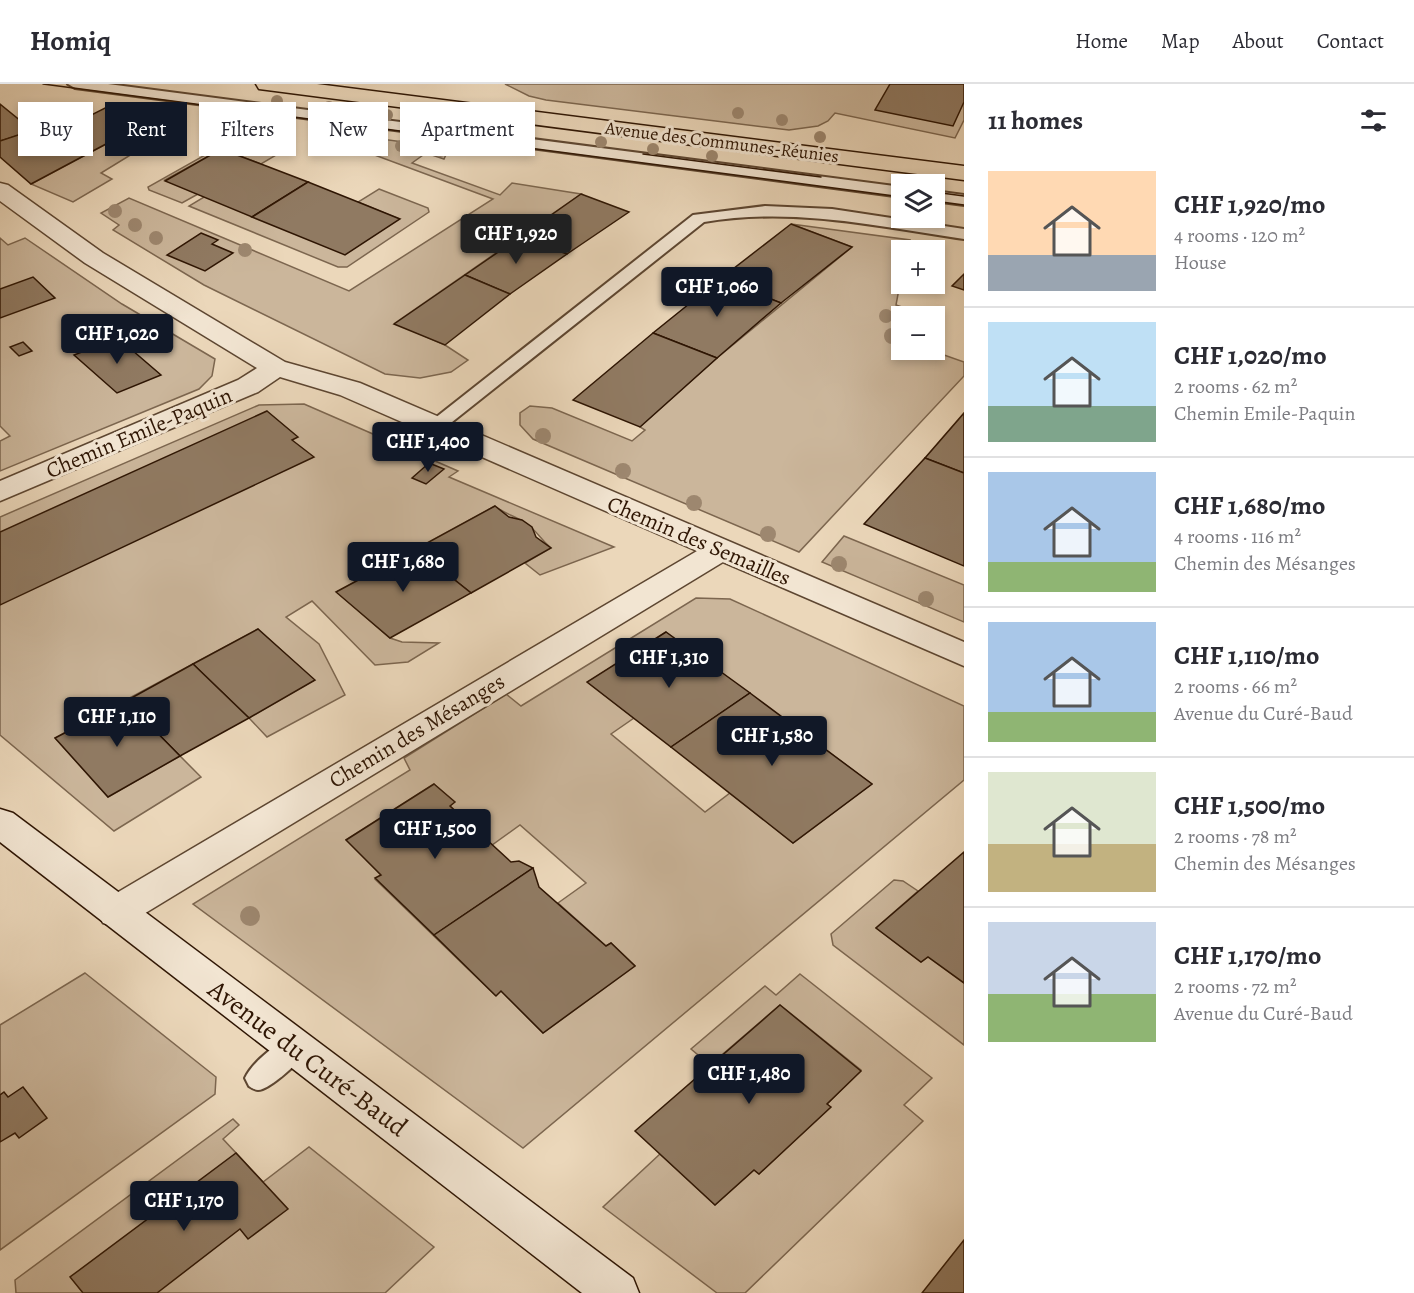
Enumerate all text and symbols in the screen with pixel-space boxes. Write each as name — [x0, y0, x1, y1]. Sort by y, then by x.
text: Homiq — [30, 22, 111, 60]
text: Home — [1075, 27, 1128, 55]
text: Map — [1161, 27, 1199, 55]
text: About — [1232, 27, 1284, 55]
text: Contact — [1317, 27, 1384, 55]
chip: Buy — [18, 102, 93, 156]
chip: Rent — [105, 102, 187, 156]
chip: Filters — [199, 102, 296, 156]
chip: New — [308, 102, 388, 156]
chip: Apartment — [400, 102, 535, 156]
text: 11 homes — [988, 103, 1083, 138]
icon: filters — [1357, 104, 1390, 137]
street label: Avenue des Communes-Réunies — [603, 116, 840, 168]
map controls — [891, 174, 945, 360]
button: layers — [891, 174, 945, 228]
text: CHF 1,920/mo — [1174, 187, 1326, 222]
icon: home — [1036, 195, 1108, 267]
pin: CHF 1,920 — [447, 214, 585, 265]
text: CHF 1,920 — [475, 220, 557, 247]
text: 4 rooms · 120 m² — [1174, 222, 1305, 249]
button: + — [891, 240, 945, 294]
text: House — [1174, 249, 1226, 276]
pin: CHF 1,060 — [648, 267, 786, 318]
text: CHF 1,060 — [675, 273, 759, 300]
button: − — [891, 306, 945, 360]
pin: CHF 1,020 — [48, 314, 186, 365]
text: CHF 1,020 — [75, 320, 159, 347]
text: CHF 1,020/mo — [1174, 338, 1327, 373]
icon: home — [1036, 346, 1108, 418]
text: 2 rooms · 62 m² — [1174, 373, 1297, 400]
street label: Chemin Emile-Paquin — [41, 380, 237, 486]
text: Chemin Emile-Paquin — [1174, 400, 1355, 427]
pin: CHF 1,400 — [359, 422, 497, 473]
text: CHF 1,400 — [386, 428, 470, 455]
text: CHF 1,680/mo — [1174, 488, 1326, 523]
street label: Chemin des Semailles — [603, 489, 795, 593]
icon: home — [1036, 496, 1108, 568]
text: 4 rooms · 116 m² — [1174, 523, 1301, 550]
pin: CHF 1,680 — [334, 542, 472, 593]
text: CHF 1,680 — [362, 548, 444, 575]
text: Chemin des Mésanges — [1174, 550, 1356, 577]
pin: CHF 1,310 — [600, 638, 738, 689]
text: CHF 1,110/mo — [1174, 638, 1320, 673]
text: CHF 1,310 — [629, 644, 709, 671]
icon: home — [1036, 646, 1108, 718]
street label: Chemin des Mésanges — [324, 667, 510, 795]
text: 2 rooms · 66 m² — [1174, 673, 1297, 700]
pin: CHF 1,110 — [48, 697, 186, 748]
text: Avenue du Curé-Baud — [1174, 700, 1353, 727]
text: CHF 1,110 — [78, 703, 156, 730]
pin: CHF 1,580 — [703, 716, 841, 767]
text: CHF 1,580 — [731, 722, 813, 749]
text: CHF 1,500/mo — [1174, 788, 1325, 823]
icon: home — [1036, 796, 1108, 868]
pin: CHF 1,500 — [366, 809, 504, 860]
text: CHF 1,500 — [394, 815, 476, 842]
text: 2 rooms · 78 m² — [1174, 823, 1297, 850]
text: Chemin des Mésanges — [1174, 850, 1356, 877]
text: CHF 1,170/mo — [1174, 938, 1321, 973]
icon: home — [1036, 946, 1108, 1018]
street label: Avenue du Curé-Baud — [200, 970, 416, 1145]
text: 2 rooms · 72 m² — [1174, 973, 1296, 1000]
text: Avenue du Curé-Baud — [1174, 1000, 1353, 1027]
pin: CHF 1,480 — [680, 1054, 818, 1105]
text: CHF 1,480 — [708, 1060, 790, 1087]
pin: CHF 1,170 — [115, 1181, 253, 1232]
text: CHF 1,170 — [144, 1187, 224, 1214]

